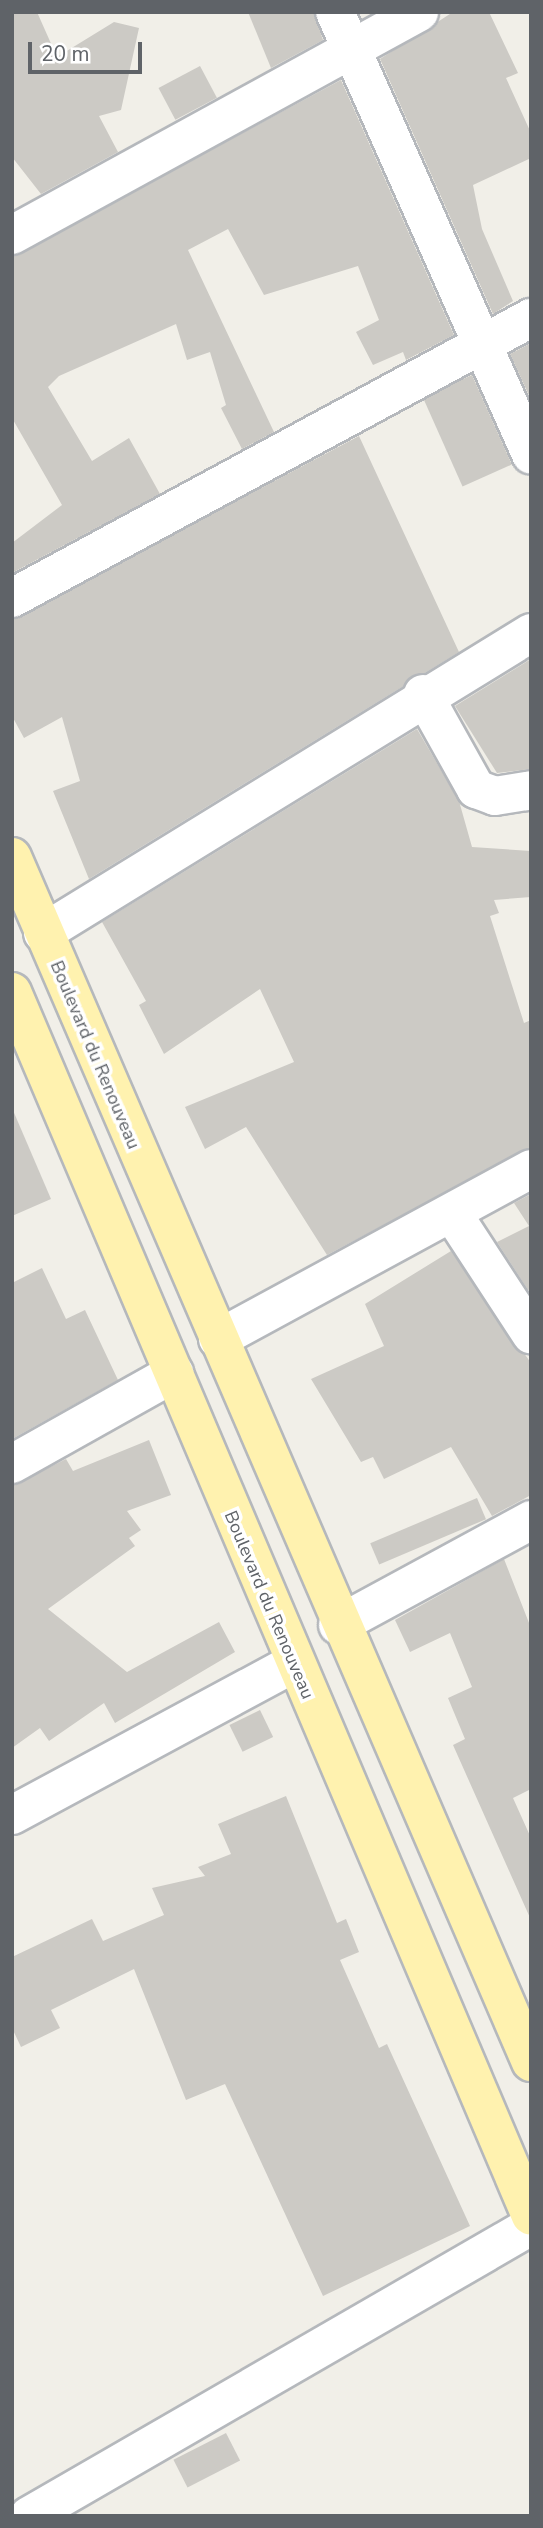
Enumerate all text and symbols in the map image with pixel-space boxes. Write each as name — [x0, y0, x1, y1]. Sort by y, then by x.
scale bar — [32, 28, 145, 72]
text: 20 m — [41, 40, 90, 68]
street label: Boulevard du Renouveau — [46, 958, 144, 1152]
street label: Boulevard du Renouveau — [220, 1508, 318, 1702]

